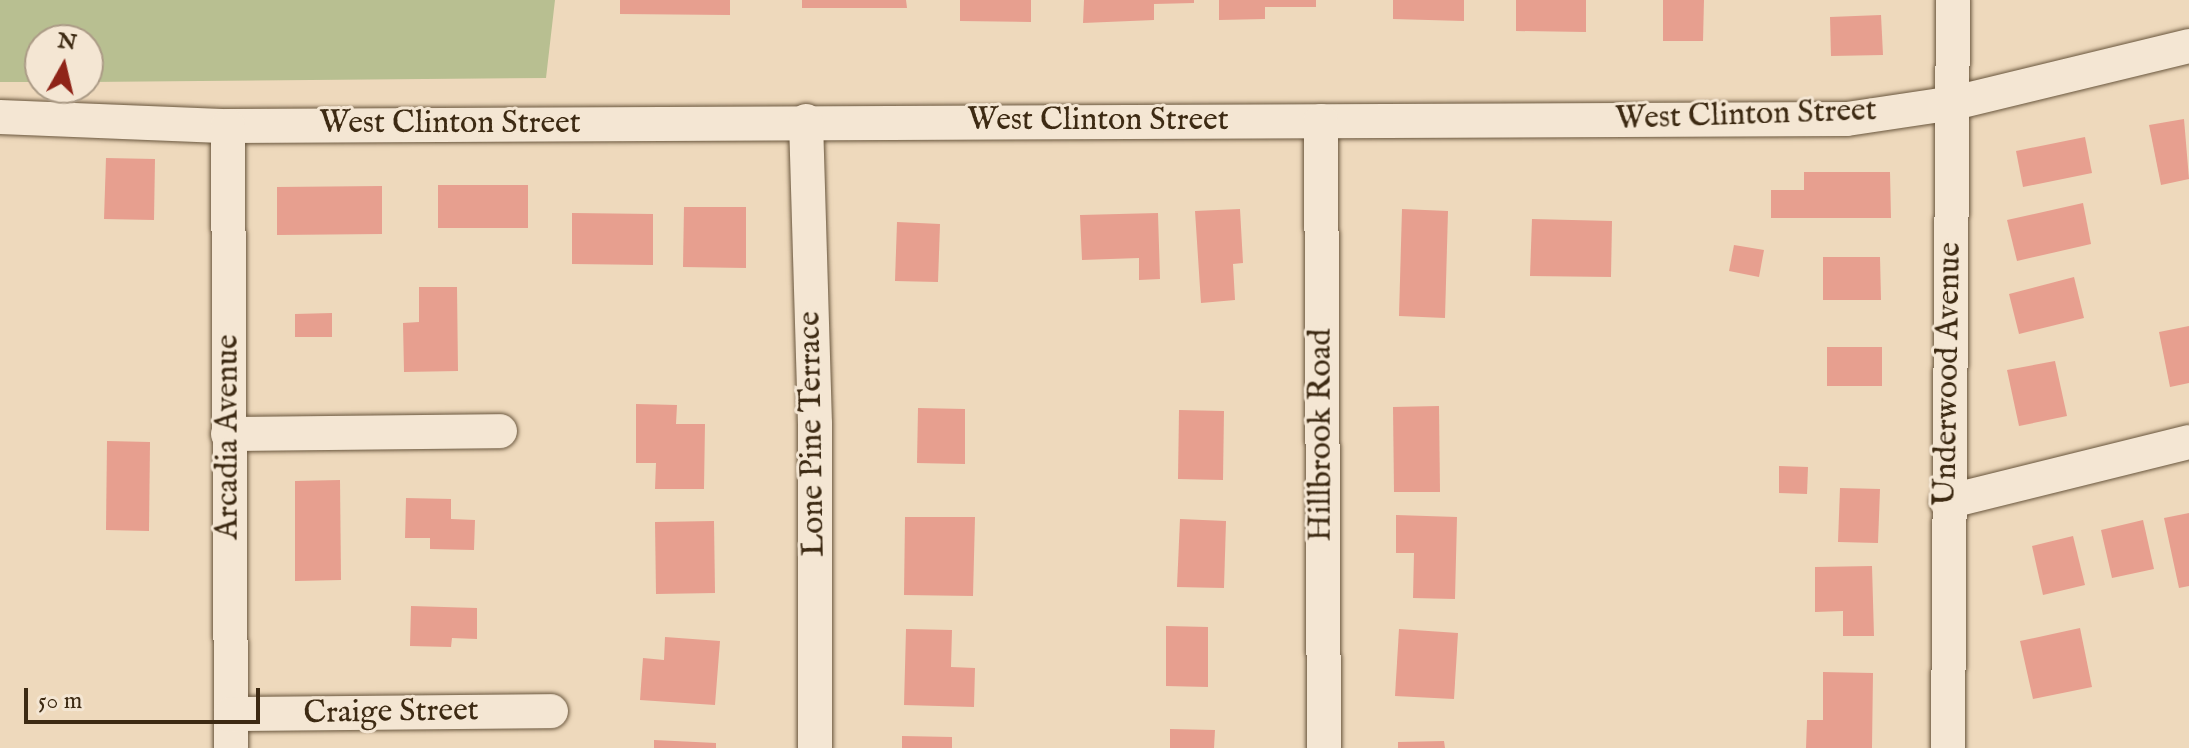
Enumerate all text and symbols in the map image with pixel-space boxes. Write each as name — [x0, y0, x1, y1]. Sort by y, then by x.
north arrow — [24, 24, 104, 104]
text: N — [56, 27, 78, 57]
street label: West Clinton Street — [1615, 92, 1877, 140]
street label: West Clinton Street — [967, 102, 1229, 140]
street label: West Clinton Street — [319, 105, 581, 143]
street label: Underwood Avenue — [1927, 242, 1971, 506]
street label: Lone Pine Terrace — [792, 311, 834, 557]
street label: Hillbrook Road — [1303, 328, 1341, 542]
street label: Arcadia Avenue — [210, 334, 248, 540]
scale bar — [28, 672, 264, 722]
text: 50 m — [38, 686, 82, 717]
street label: Craige Street — [303, 692, 479, 734]

